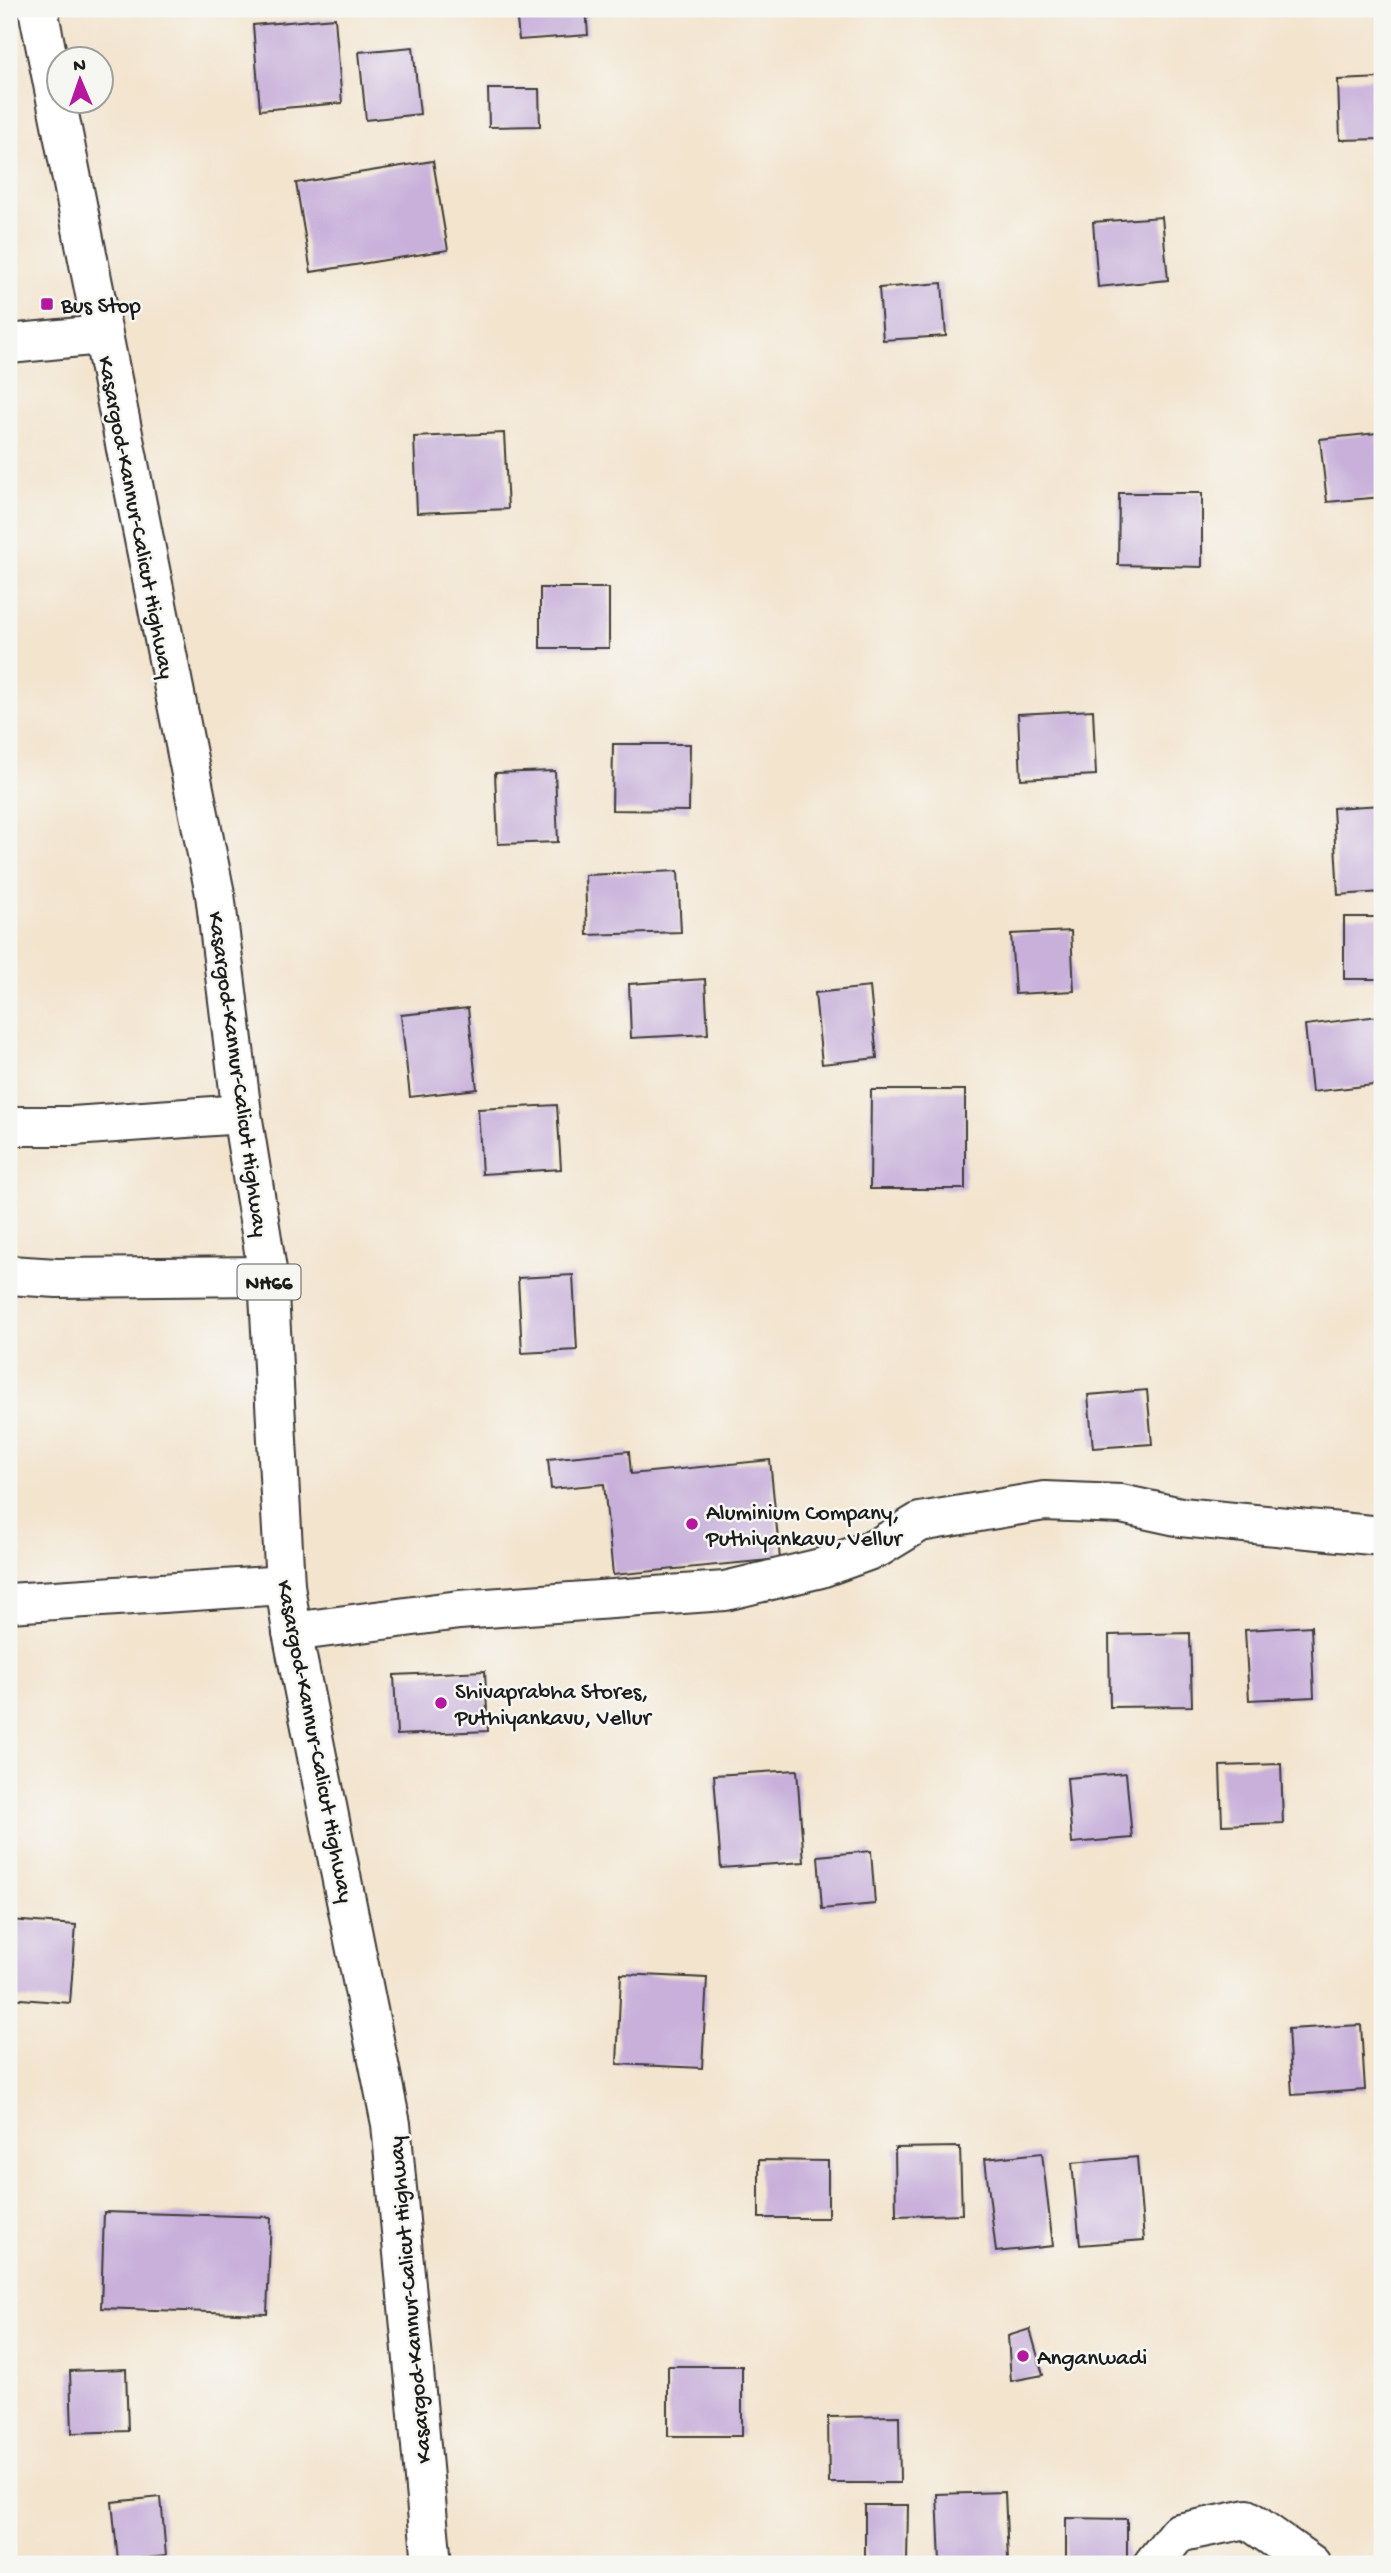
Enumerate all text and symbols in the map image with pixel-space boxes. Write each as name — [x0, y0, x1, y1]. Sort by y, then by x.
north arrow — [46, 46, 116, 116]
text: N — [73, 55, 86, 78]
place label: Bus Stop — [60, 294, 141, 321]
marker: Bus Stop — [39, 296, 55, 312]
street label: Kasargod-Kannur-Calicut Highway — [90, 354, 179, 681]
street label: Kasargod-Kannur-Calicut Highway — [200, 910, 273, 1239]
road number: NH66 — [238, 1264, 300, 1300]
place label: Aluminium Company, Puthiyankavu, Vellur — [705, 1501, 903, 1554]
marker: Aluminium Company, Puthiyankavu, Vellur — [684, 1516, 700, 1532]
street label: Kasargod-Kannur-Calicut Highway — [269, 1578, 358, 1905]
place label: Shivaprabha Stores, Puthiyankavu, Vellur — [454, 1680, 652, 1733]
marker: Shivaprabha Stores, Puthiyankavu, Vellur — [433, 1695, 449, 1711]
street label: Kasargod-Kannur-Calicut Highway — [384, 2135, 439, 2464]
place label: Anganwadi — [1037, 2346, 1147, 2373]
marker: Anganwadi — [1015, 2348, 1031, 2364]

